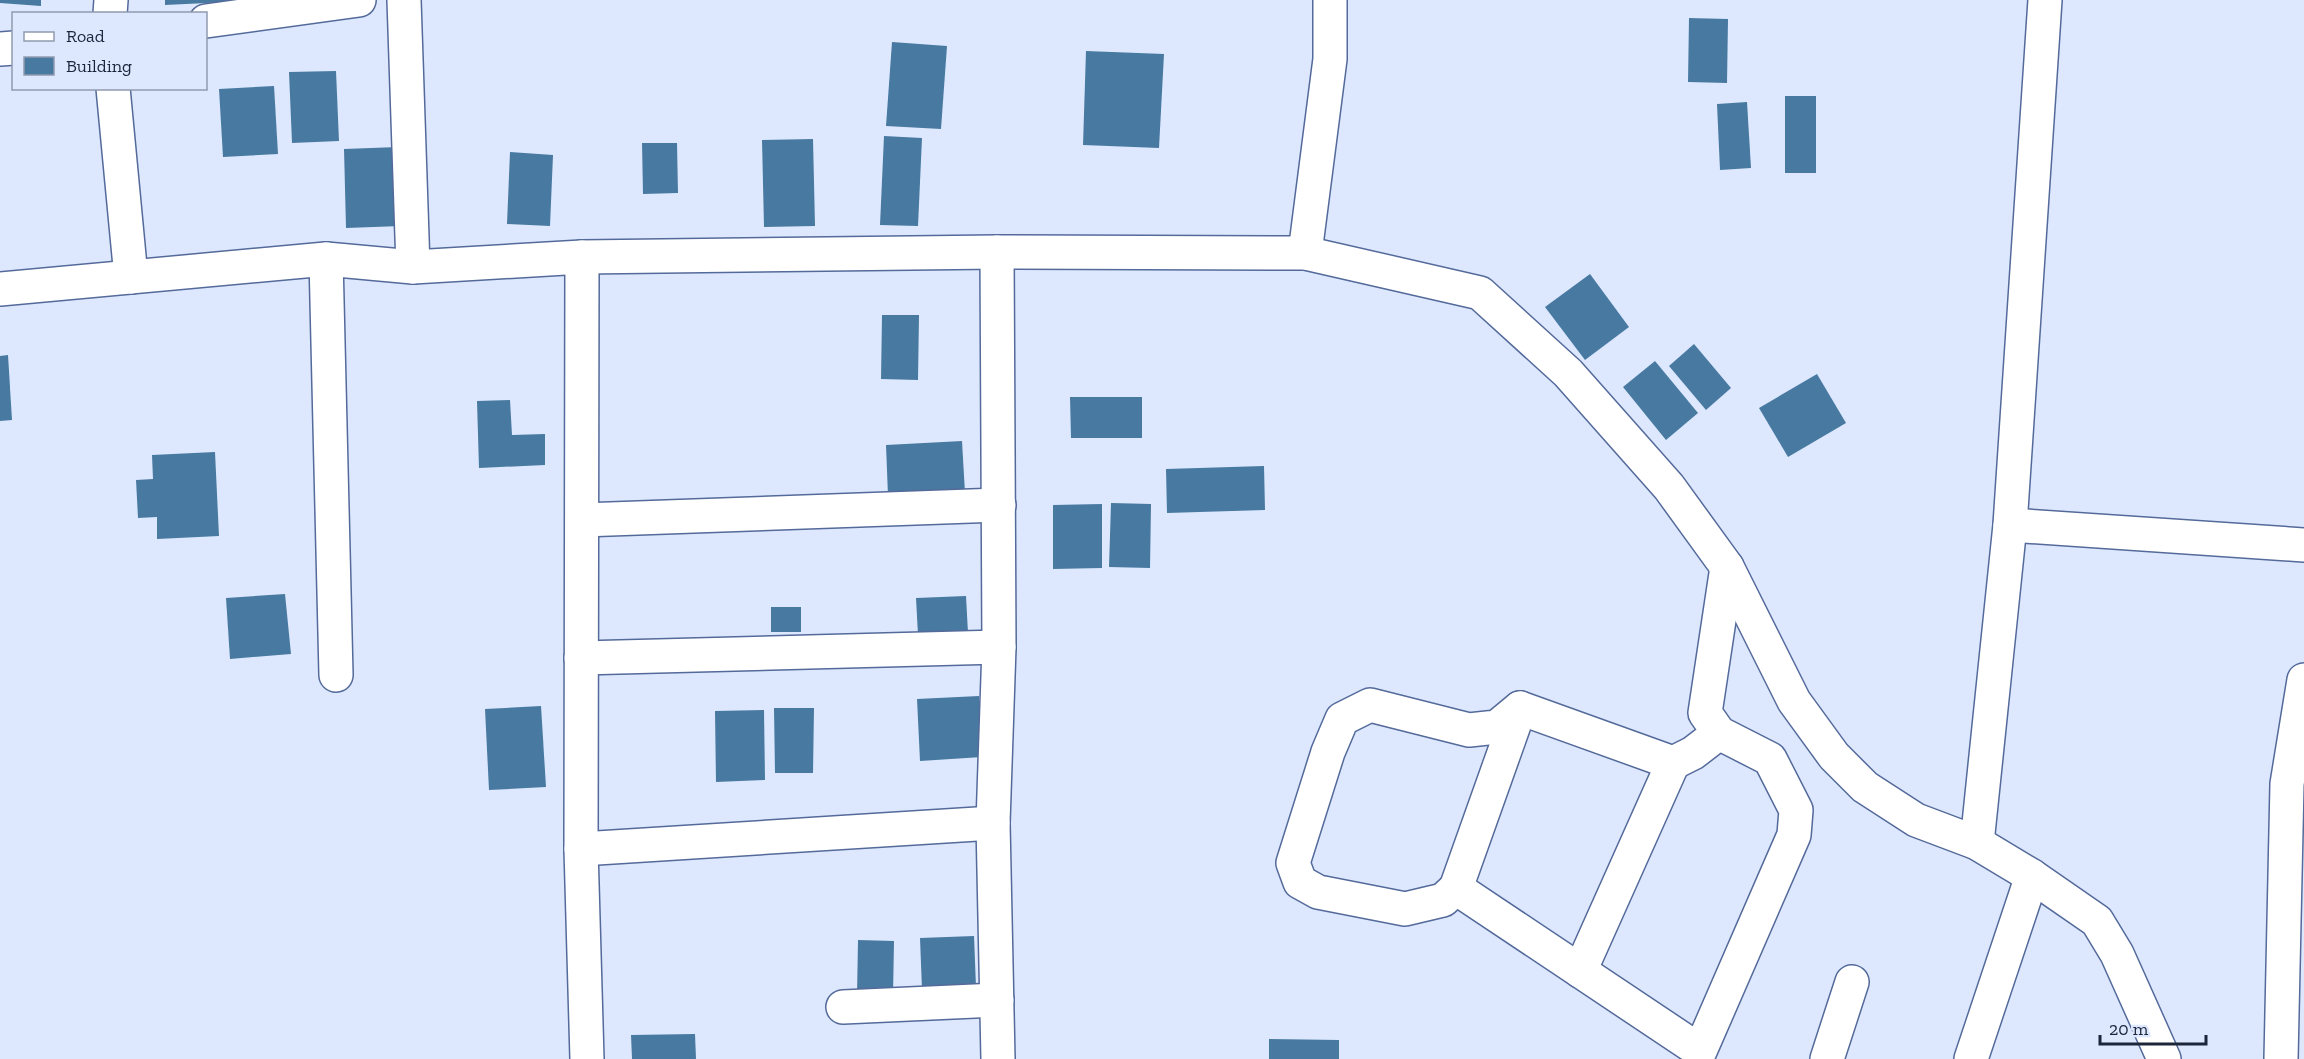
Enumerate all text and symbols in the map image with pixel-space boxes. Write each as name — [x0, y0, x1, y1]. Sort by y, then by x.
legend — [12, 12, 207, 90]
text: Road — [66, 25, 105, 47]
text: Building — [66, 55, 132, 77]
scale bar — [2100, 1008, 2206, 1046]
text: 20 m — [2109, 1018, 2149, 1040]

